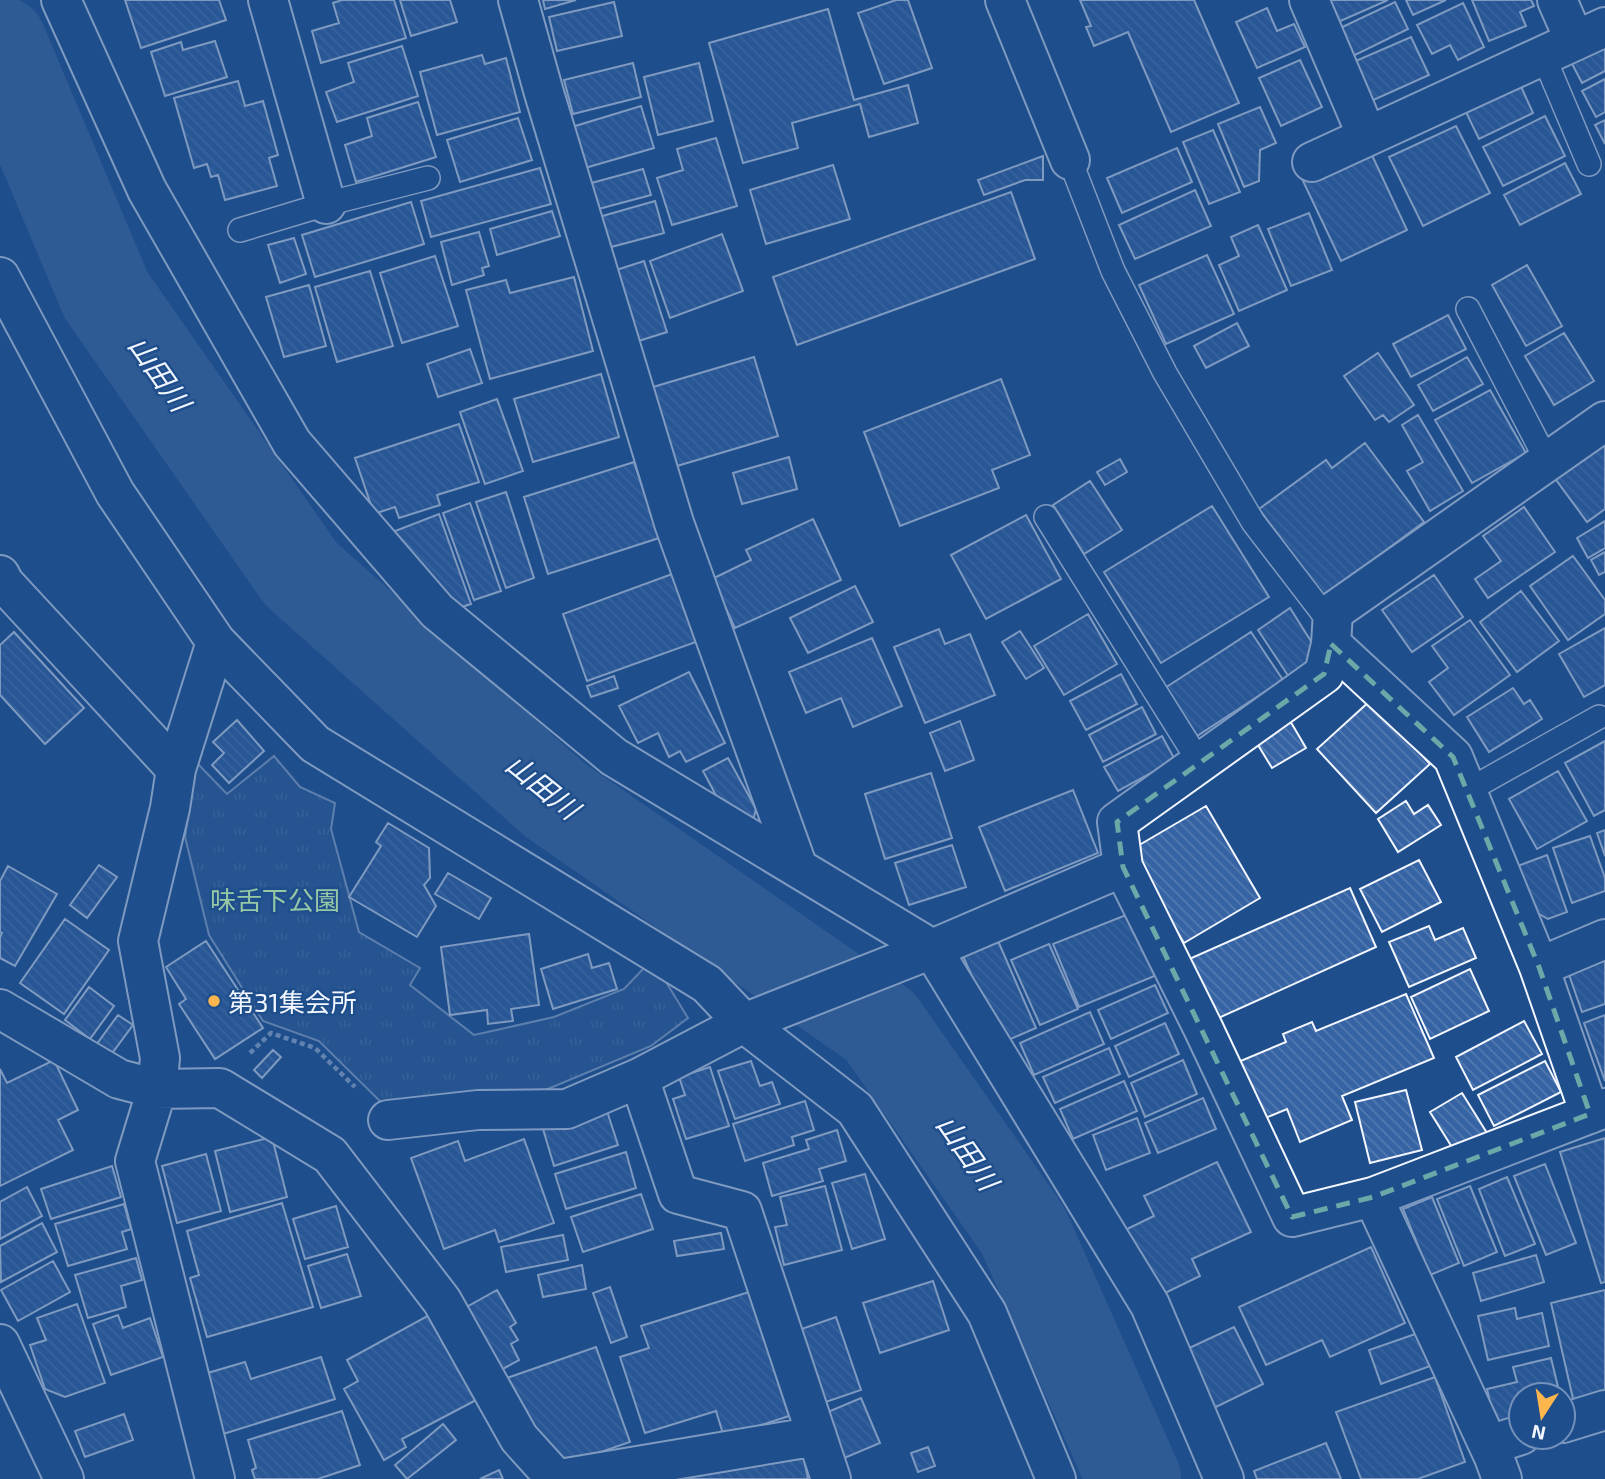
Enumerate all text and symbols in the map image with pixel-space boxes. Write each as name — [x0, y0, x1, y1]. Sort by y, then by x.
water label: 山田川 — [122, 329, 200, 420]
water label: 山田川 — [500, 746, 589, 828]
park label: 味舌下公園 — [210, 884, 340, 915]
place label: 第31集会所 — [228, 986, 357, 1017]
marker: 第31集会所 — [206, 993, 222, 1009]
water label: 山田川 — [930, 1108, 1008, 1199]
north arrow — [1507, 1381, 1577, 1451]
text: N — [1529, 1420, 1547, 1446]

